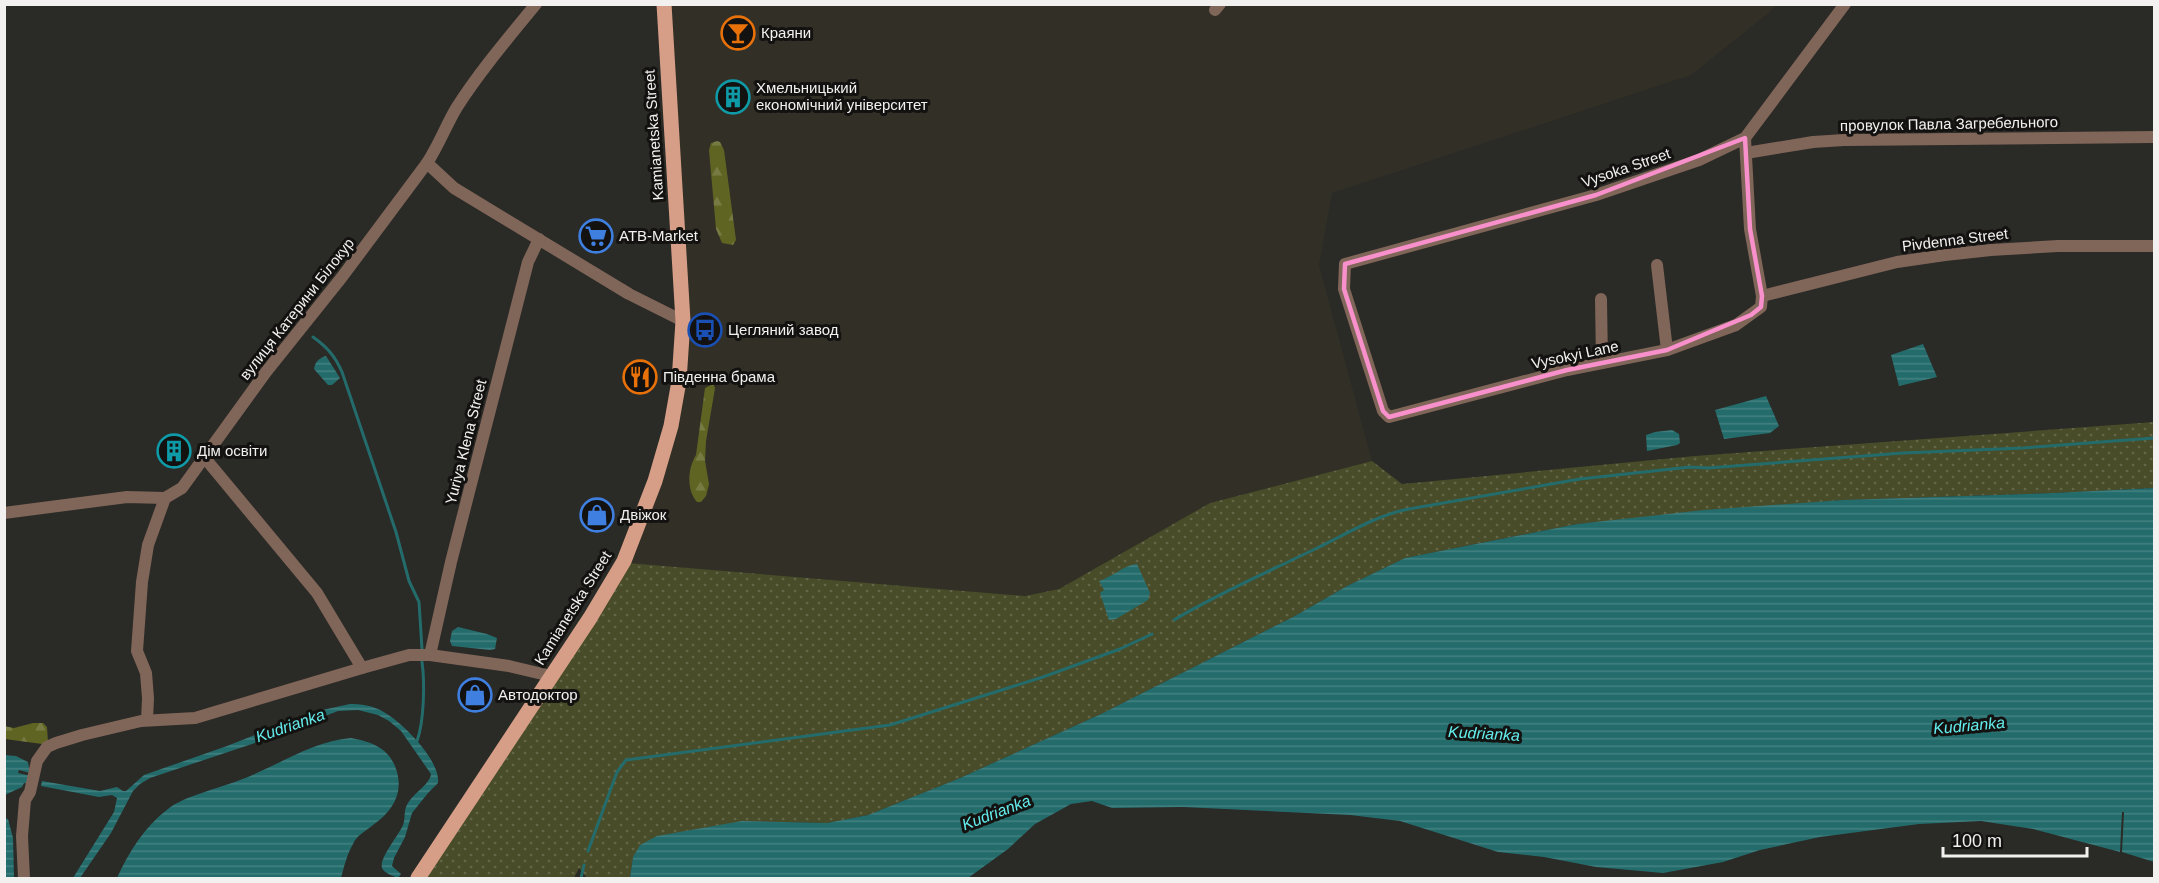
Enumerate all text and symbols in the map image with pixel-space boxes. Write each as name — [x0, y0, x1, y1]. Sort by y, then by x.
bar icon: Краяни — [720, 15, 756, 51]
place label: Краяни — [761, 24, 811, 41]
street label: Kamianetska Street — [640, 68, 667, 201]
building icon: Хмельницький економічний університет — [715, 79, 751, 115]
place label: Хмельницький економічний університет — [756, 79, 928, 113]
street label: провулок Павла Загребельного — [1840, 113, 2058, 134]
street label: Vysoka Street — [1579, 144, 1673, 191]
supermarket icon: ATB-Market — [578, 218, 614, 254]
street label: Pivdenna Street — [1901, 224, 2010, 254]
place label: ATB-Market — [619, 227, 699, 244]
street label: вулиця Катерини Білокур — [236, 235, 357, 383]
bus stop icon: Цегляний завод — [687, 312, 723, 348]
place label: Цегляний завод — [728, 321, 839, 338]
street label: Vysokyi Lane — [1530, 337, 1620, 372]
restaurant icon: Південна брама — [622, 359, 658, 395]
place label: Південна брама — [663, 368, 776, 385]
street label: Yuriya Klena Street — [442, 377, 489, 506]
building icon: Дім освіти — [156, 433, 192, 469]
place label: Дім освіти — [197, 442, 267, 459]
shop icon: Двіжок — [579, 497, 615, 533]
place label: Двіжок — [620, 506, 667, 523]
street label: Kamianetska Street — [531, 547, 615, 668]
shop icon: Автодоктор — [457, 677, 493, 713]
place label: Автодоктор — [498, 686, 578, 703]
water label: Kudrianka — [253, 706, 327, 745]
water label: Kudrianka — [1932, 714, 2006, 737]
water label: Kudrianka — [1448, 723, 1520, 744]
water label: Kudrianka — [960, 792, 1033, 833]
scale bar — [1943, 820, 2087, 858]
text: 100 m — [1952, 831, 2002, 851]

